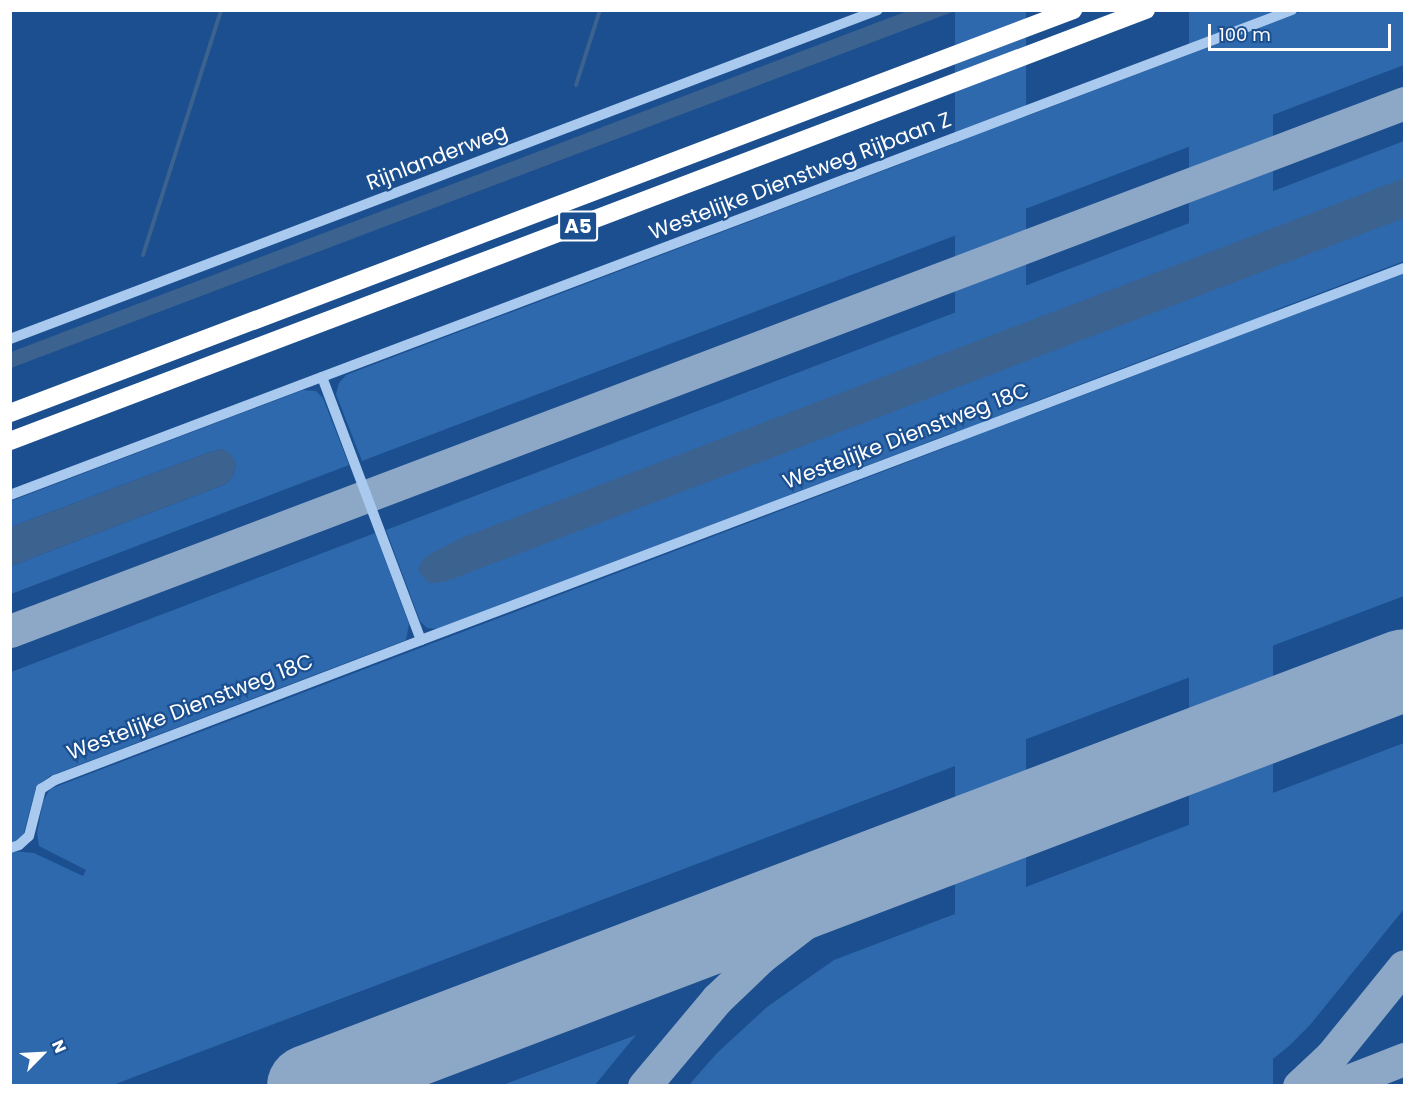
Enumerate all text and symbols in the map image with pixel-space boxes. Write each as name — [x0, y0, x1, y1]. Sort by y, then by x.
scale bar — [1211, 12, 1394, 50]
text: 100 m — [1219, 22, 1271, 47]
street label: Westelijke Dienstweg Rijbaan Z — [645, 107, 955, 245]
street label: Rijnlanderweg — [363, 119, 511, 195]
road number: A5 — [557, 209, 599, 243]
street label: Westelijke Dienstweg 18C — [779, 377, 1033, 495]
street label: Westelijke Dienstweg 18C — [63, 648, 317, 766]
north arrow — [12, 1024, 72, 1084]
text: N — [46, 1036, 72, 1057]

